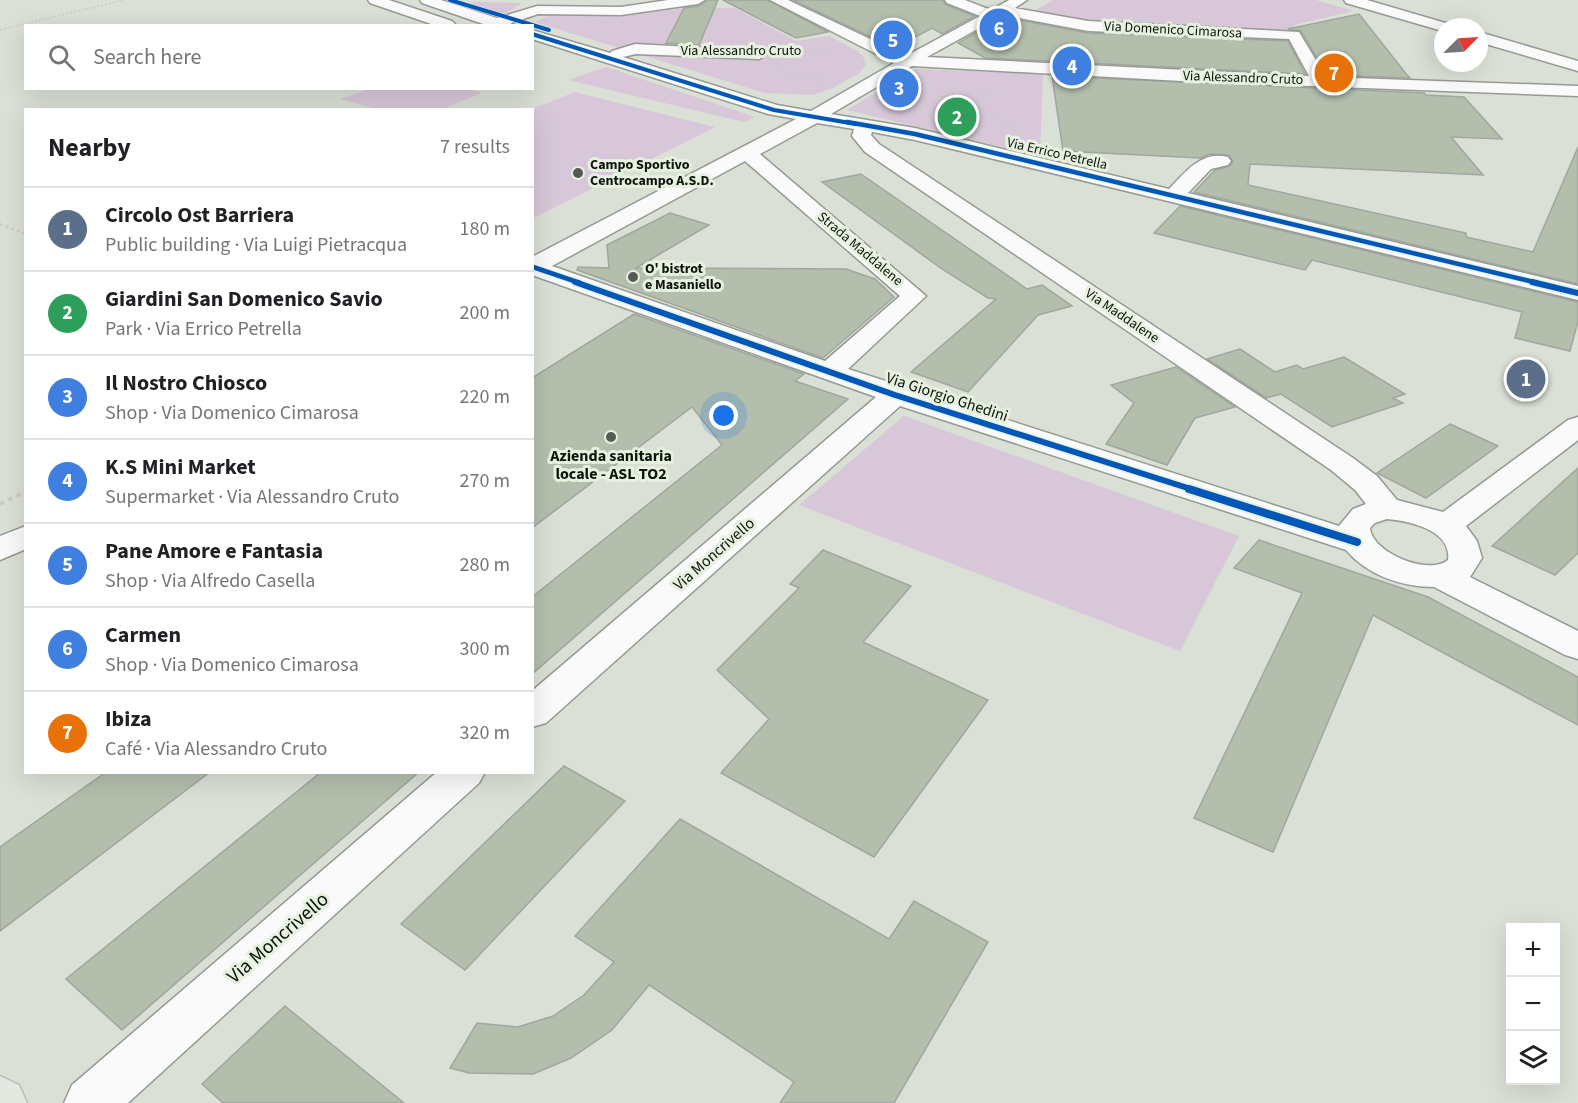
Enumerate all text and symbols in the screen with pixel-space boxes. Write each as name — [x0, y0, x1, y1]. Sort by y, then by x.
pin: 6 — [980, 6, 1018, 51]
street label: Via Domenico Cimarosa — [1104, 16, 1242, 44]
pin: 5 — [874, 18, 912, 63]
north arrow — [1434, 18, 1488, 72]
search box — [24, 24, 534, 90]
icon: search — [45, 41, 78, 74]
text: Search here — [93, 41, 201, 73]
street label: Via Alessandro Cruto — [681, 41, 801, 61]
pin: 4 — [1052, 44, 1092, 88]
pin: 7 — [1314, 50, 1354, 96]
pin: 3 — [880, 66, 918, 110]
street label: Via Alessandro Cruto — [1182, 66, 1304, 90]
pin: 2 — [938, 94, 976, 140]
text: Nearby — [48, 129, 131, 166]
text: 7 results — [440, 133, 510, 161]
street label: Via Errico Petrella — [1005, 133, 1109, 175]
place label: Campo Sportivo Centrocampo A.S.D. — [590, 155, 714, 191]
marker: Campo Sportivo Centrocampo A.S.D. — [571, 166, 585, 180]
text: Circolo Ost Barriera — [105, 199, 294, 231]
street label: Strada Maddalene — [813, 207, 907, 291]
text: 1 — [62, 215, 73, 243]
text: 180 m — [460, 215, 510, 243]
text: Public building · Via Luigi Pietracqua — [105, 231, 407, 259]
place label: O' bistrot e Masaniello — [645, 259, 722, 295]
marker: O' bistrot e Masaniello — [626, 270, 640, 284]
text: Giardini San Domenico Savio — [105, 283, 383, 315]
street label: Via Maddalene — [1081, 284, 1163, 348]
text: 2 — [62, 299, 73, 327]
text: 200 m — [460, 299, 510, 327]
text: Park · Via Errico Petrella — [105, 315, 302, 343]
pin: 1 — [1506, 356, 1546, 401]
text: Il Nostro Chiosco — [105, 367, 267, 399]
street label: Via Giorgio Ghedini — [883, 367, 1011, 427]
text: 3 — [62, 383, 73, 411]
text: 220 m — [460, 383, 510, 411]
text: Shop · Via Domenico Cimarosa — [105, 399, 359, 427]
your location — [709, 401, 738, 430]
marker: Azienda sanitaria locale - ASL TO2 — [604, 430, 618, 444]
place label: Azienda sanitaria locale - ASL TO2 — [549, 445, 672, 485]
text: K.S Mini Market — [105, 451, 256, 483]
text: 4 — [62, 467, 73, 495]
text: 270 m — [460, 467, 510, 495]
text: Supermarket · Via Alessandro Cruto — [105, 483, 399, 511]
street label: Via Moncrivello — [668, 512, 760, 596]
text: Pane Amore e Fantasia — [105, 535, 323, 567]
text: 5 — [62, 551, 73, 579]
text: 280 m — [460, 551, 510, 579]
text: Shop · Via Alfredo Casella — [105, 567, 315, 595]
text: Carmen — [105, 619, 181, 651]
text: 6 — [62, 635, 73, 663]
text: 300 m — [460, 635, 510, 663]
text: Shop · Via Domenico Cimarosa — [105, 651, 359, 679]
text: Ibiza — [105, 703, 152, 735]
text: 7 — [62, 719, 73, 747]
text: 320 m — [460, 719, 510, 747]
text: Café · Via Alessandro Cruto — [105, 735, 327, 763]
street label: Via Moncrivello — [221, 886, 335, 990]
map controls — [1506, 923, 1560, 1085]
button: + — [1506, 923, 1560, 977]
button: − — [1506, 977, 1560, 1031]
button: layers — [1506, 1031, 1560, 1085]

